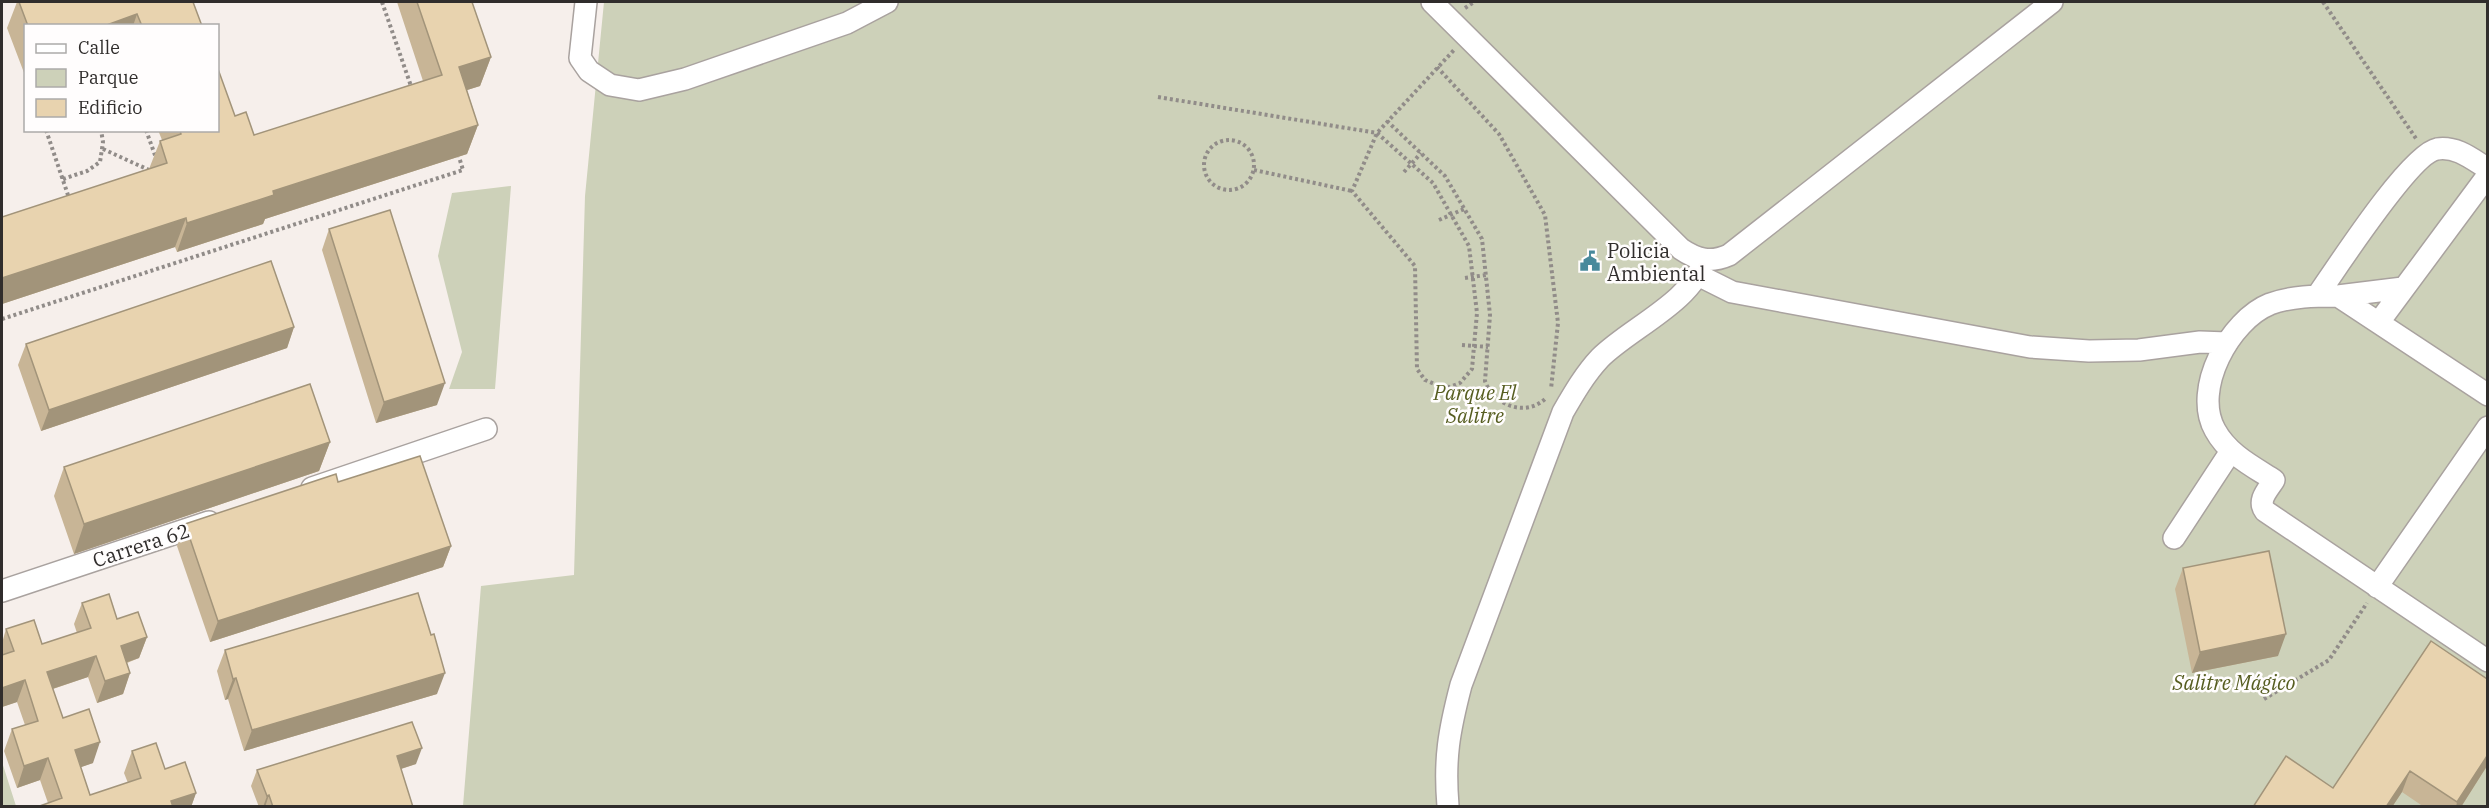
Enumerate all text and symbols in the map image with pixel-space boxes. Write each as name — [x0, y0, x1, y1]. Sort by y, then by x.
legend — [24, 24, 219, 132]
text: Calle — [78, 36, 120, 59]
text: Parque — [78, 66, 138, 89]
text: Edificio — [78, 96, 142, 119]
place label: Policia Ambiental — [1607, 237, 1706, 287]
public building icon: Policia Ambiental — [1578, 249, 1602, 273]
park label: Parque El Salitre — [1433, 379, 1517, 429]
street label: Carrera 62 — [89, 517, 193, 573]
park label: Salitre Mágico — [2172, 669, 2295, 696]

